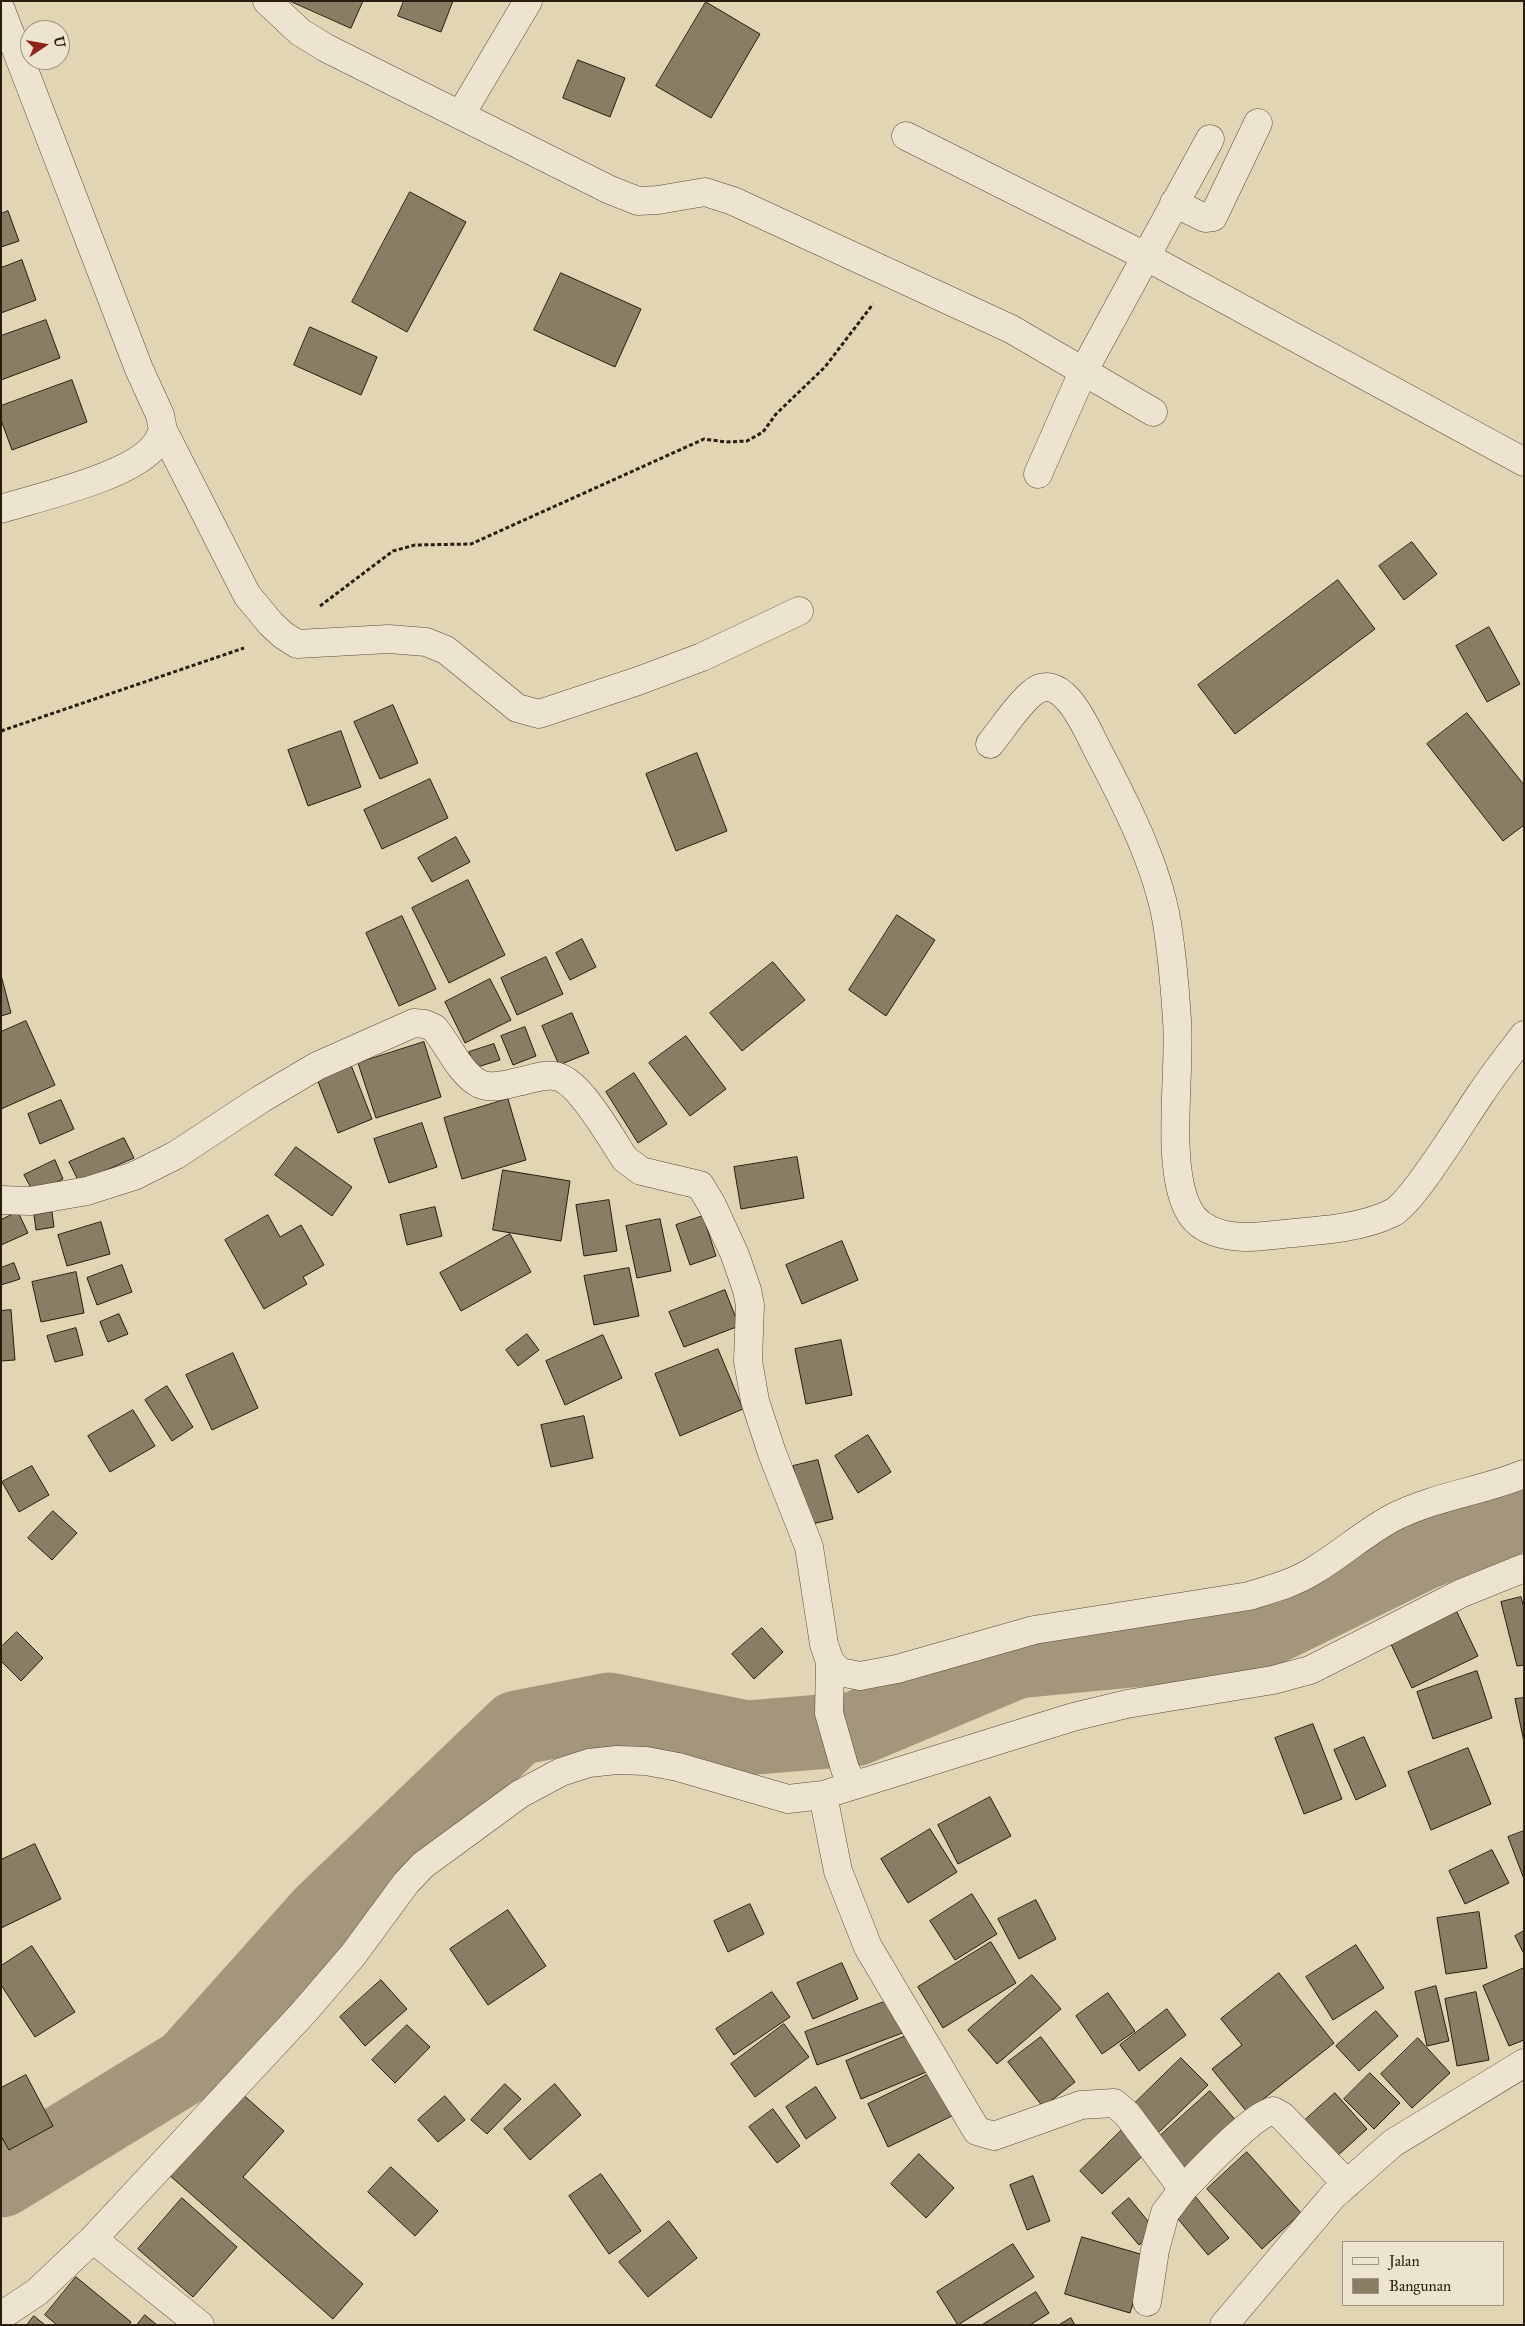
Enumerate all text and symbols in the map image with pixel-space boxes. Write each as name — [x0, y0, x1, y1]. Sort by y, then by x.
north arrow — [20, 20, 70, 70]
text: U — [50, 35, 69, 49]
legend — [1342, 2241, 1505, 2306]
text: Jalan — [1389, 2252, 1420, 2270]
text: Bangunan — [1389, 2277, 1451, 2295]

